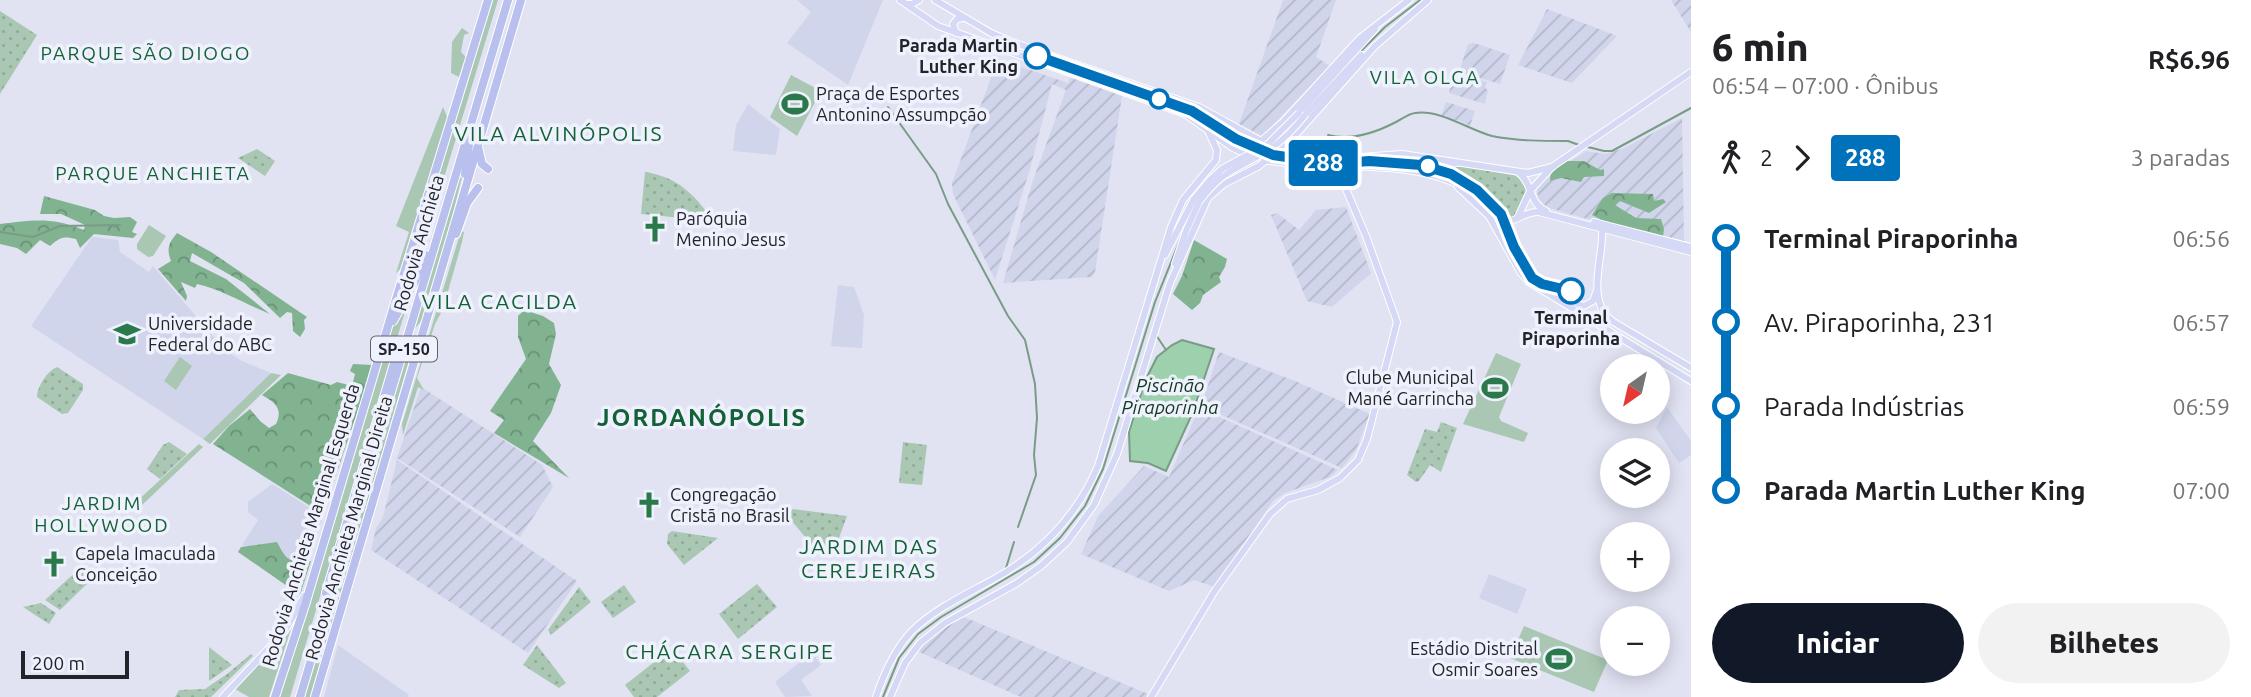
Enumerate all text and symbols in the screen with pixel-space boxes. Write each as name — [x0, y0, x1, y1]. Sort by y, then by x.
text: 6 min — [1712, 26, 1809, 68]
place label: Parada Martin Luther King — [899, 35, 1018, 76]
district label: PARQUE SÃO DIOGO — [41, 42, 251, 64]
marker: Parada Martin Luther King — [1024, 43, 1050, 69]
text: R$6.96 — [2148, 45, 2230, 74]
district label: VILA OLGA — [1370, 66, 1480, 88]
text: 06:54 – 07:00 · Ônibus — [1712, 73, 1938, 98]
place label: Praça de Esportes Antonino Assumpção — [816, 83, 987, 124]
sports icon: Praça de Esportes Antonino Assumpção — [780, 89, 810, 119]
unlabelled marker — [1149, 89, 1169, 109]
district label: VILA ALVINÓPOLIS — [455, 121, 663, 145]
icon: walk — [1712, 139, 1750, 177]
icon: forward — [1783, 139, 1821, 177]
line badge: 288 — [1283, 140, 1363, 186]
text: 288 — [1845, 144, 1886, 171]
text: 2 — [1760, 145, 1773, 170]
text: 3 paradas — [2131, 145, 2230, 170]
text: 288 — [1303, 149, 1343, 176]
unlabelled marker — [1418, 156, 1438, 176]
district label: PARQUE ANCHIETA — [55, 162, 251, 184]
street label: Rodovia Anchieta — [389, 172, 447, 313]
place label: Paróquia Menino Jesus — [676, 208, 786, 249]
church icon: Paróquia Menino Jesus — [640, 214, 670, 244]
text: Terminal Piraporinha — [1764, 224, 2018, 253]
text: 06:56 — [2172, 226, 2230, 251]
marker: Terminal Piraporinha — [1558, 278, 1584, 304]
district label: VILA CACILDA — [422, 289, 578, 313]
place label: Terminal Piraporinha — [1522, 307, 1620, 348]
text: Av. Piraporinha, 231 — [1764, 308, 1996, 337]
text: 06:57 — [2172, 310, 2230, 335]
place label: Universidade Federal do ABC — [148, 313, 272, 354]
school or university icon: Universidade Federal do ABC — [112, 319, 142, 349]
road number: SP-150 — [371, 336, 437, 362]
north arrow — [1600, 354, 1670, 424]
map controls — [1600, 354, 1670, 676]
place label: Clube Municipal Mané Garrincha — [1346, 367, 1474, 408]
sports icon: Clube Municipal Mané Garrincha — [1480, 373, 1510, 403]
water label: Piscinão Piraporinha — [1121, 374, 1219, 418]
street label: Rodovia Anchieta Marginal Esquerda — [257, 381, 363, 669]
text: Parada Indústrias — [1764, 392, 1964, 421]
street label: Rodovia Anchieta Marginal Direita — [301, 393, 395, 662]
text: 06:59 — [2172, 394, 2230, 419]
district label: JORDANÓPOLIS — [597, 403, 807, 431]
button: layers — [1600, 438, 1670, 508]
text: Parada Martin Luther King — [1764, 476, 2085, 505]
text: 07:00 — [2172, 478, 2230, 503]
place label: Congregação Cristã no Brasil — [670, 484, 790, 525]
church icon: Congregação Cristã no Brasil — [634, 490, 664, 520]
district label: JARDIM HOLLYWOOD — [34, 492, 170, 536]
button: + — [1600, 522, 1670, 592]
district label: JARDIM DAS CEREJEIRAS — [799, 534, 939, 582]
place label: Capela Imaculada Conceição — [75, 543, 216, 584]
church icon: Capela Imaculada Conceição — [39, 549, 69, 579]
button: Iniciar — [1712, 603, 1964, 683]
button: Bilhetes — [1978, 603, 2230, 683]
button: − — [1600, 606, 1670, 676]
place label: Estádio Distrital Osmir Soares — [1410, 638, 1538, 679]
district label: CHÁCARA SERGIPE — [625, 639, 835, 663]
sports icon: Estádio Distrital Osmir Soares — [1544, 644, 1574, 674]
scale bar — [21, 648, 130, 680]
text: 200 m — [32, 652, 85, 674]

